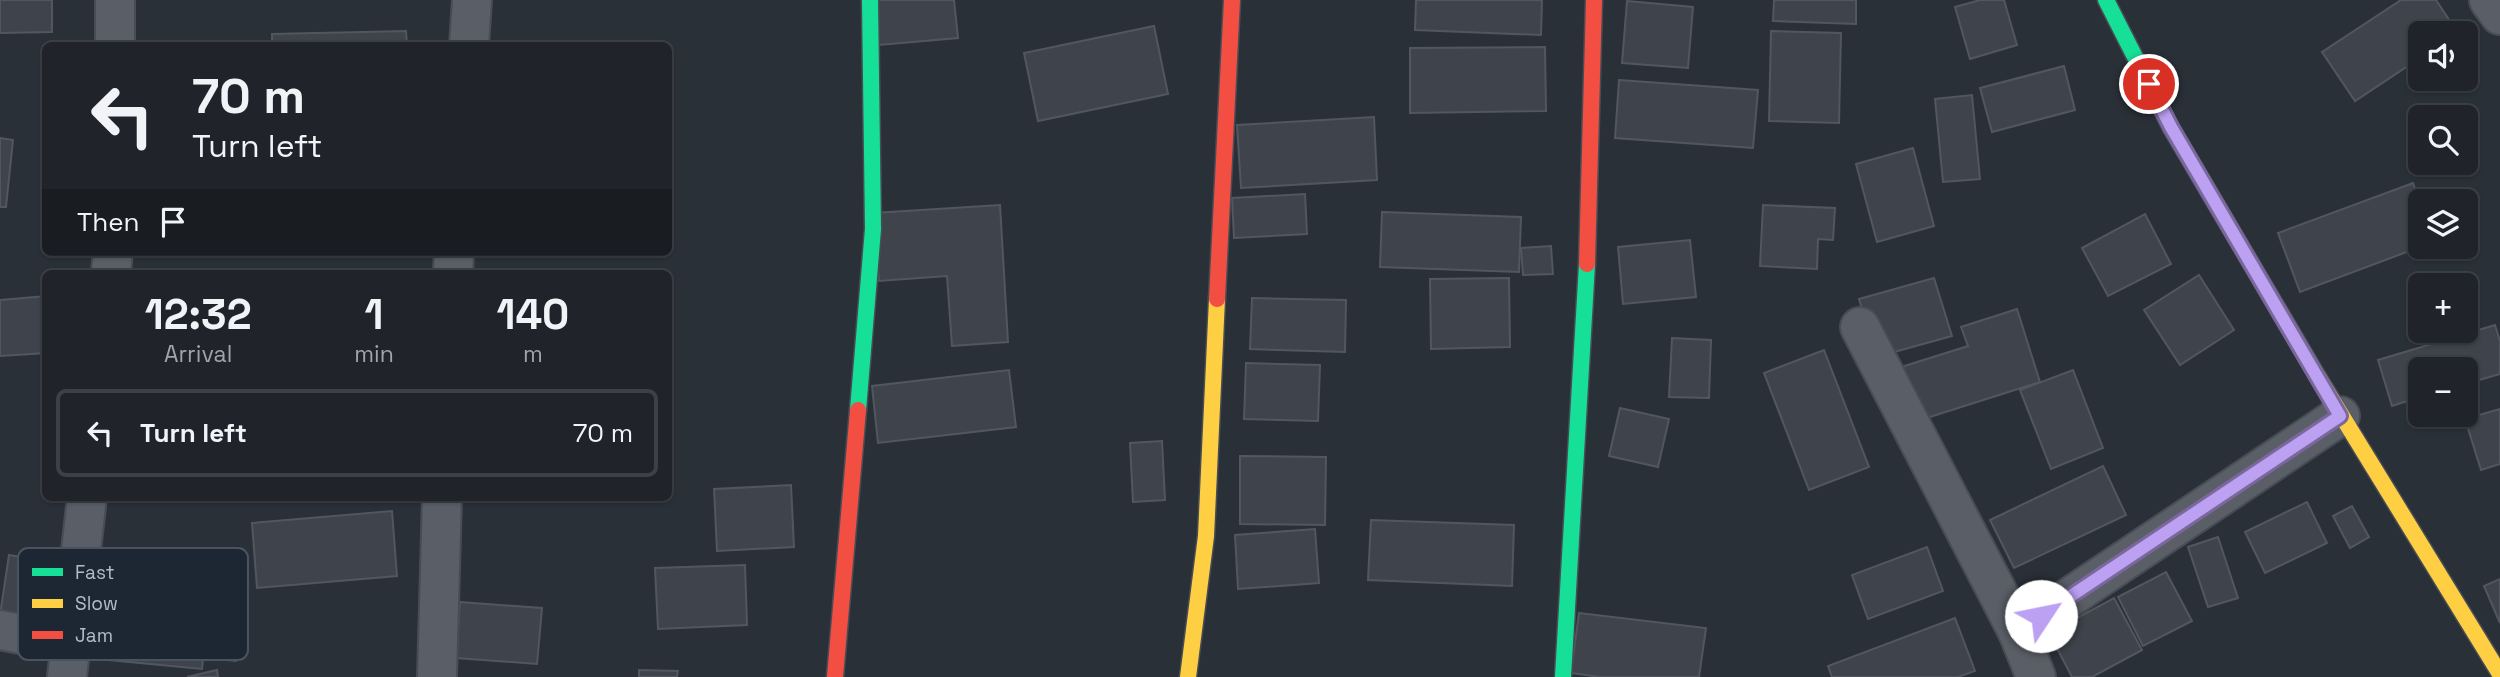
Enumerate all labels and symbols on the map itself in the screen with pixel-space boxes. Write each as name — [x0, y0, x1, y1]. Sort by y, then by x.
pin — [2119, 54, 2179, 114]
legend — [18, 548, 248, 660]
text: Fast — [75, 560, 115, 585]
position arrow — [2004, 579, 2078, 653]
text: Slow — [75, 591, 118, 616]
text: Jam — [75, 623, 113, 648]

